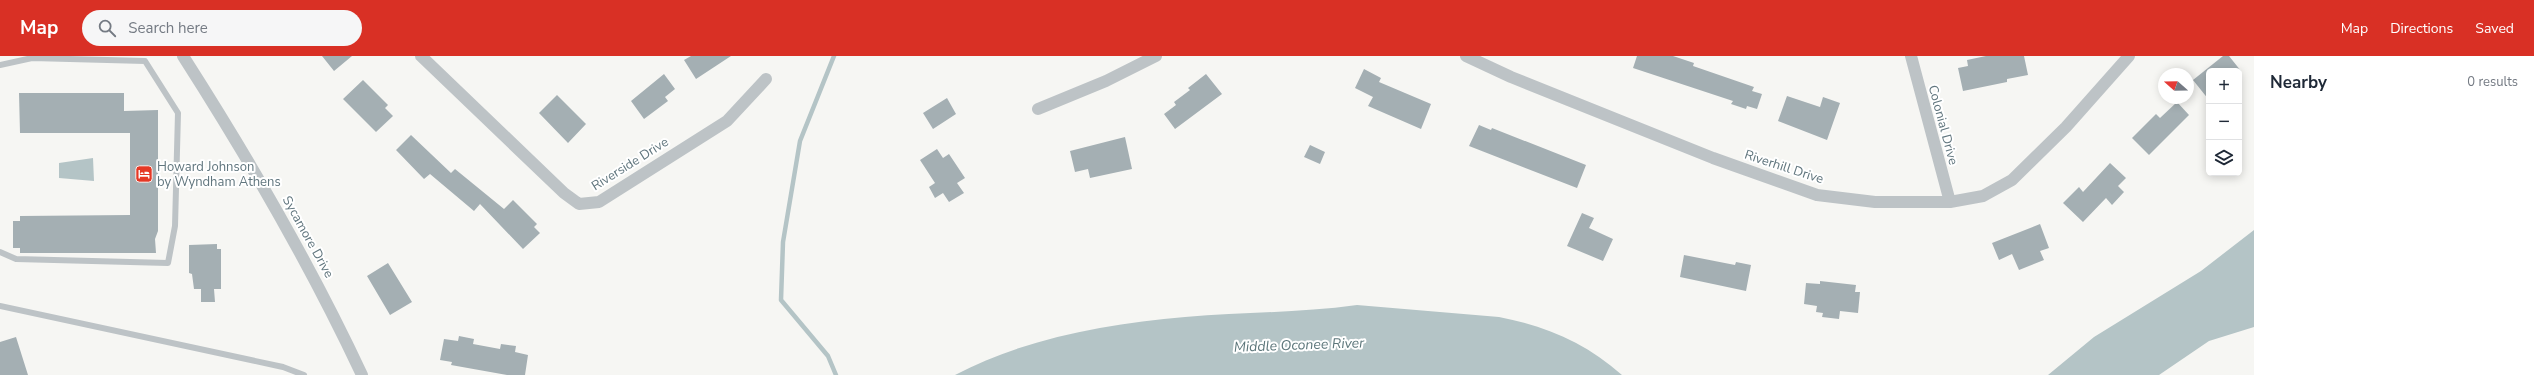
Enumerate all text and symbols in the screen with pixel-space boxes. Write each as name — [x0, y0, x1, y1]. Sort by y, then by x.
search box — [82, 10, 362, 46]
text: Map — [20, 15, 58, 41]
icon: search — [96, 17, 118, 39]
text: Search here — [128, 18, 208, 38]
text: Map — [2341, 19, 2368, 38]
text: Directions — [2390, 19, 2453, 38]
text: Saved — [2475, 19, 2514, 38]
north arrow — [2158, 68, 2194, 104]
map controls — [2206, 68, 2242, 176]
button: + — [2206, 68, 2242, 104]
text: Nearby — [2270, 71, 2327, 94]
text: 0 results — [2467, 73, 2518, 91]
street label: Colonial Drive — [1924, 83, 1962, 167]
button: − — [2206, 104, 2242, 140]
street label: Riverside Drive — [588, 133, 672, 195]
button: layers — [2206, 140, 2242, 176]
street label: Riverhill Drive — [1742, 146, 1826, 188]
place label: Howard Johnson by Wyndham Athens — [157, 158, 281, 191]
hotel icon: Howard Johnson by Wyndham Athens — [134, 164, 154, 184]
street label: Sycamore Drive — [278, 193, 338, 281]
water label: Middle Oconee River — [1234, 333, 1365, 357]

